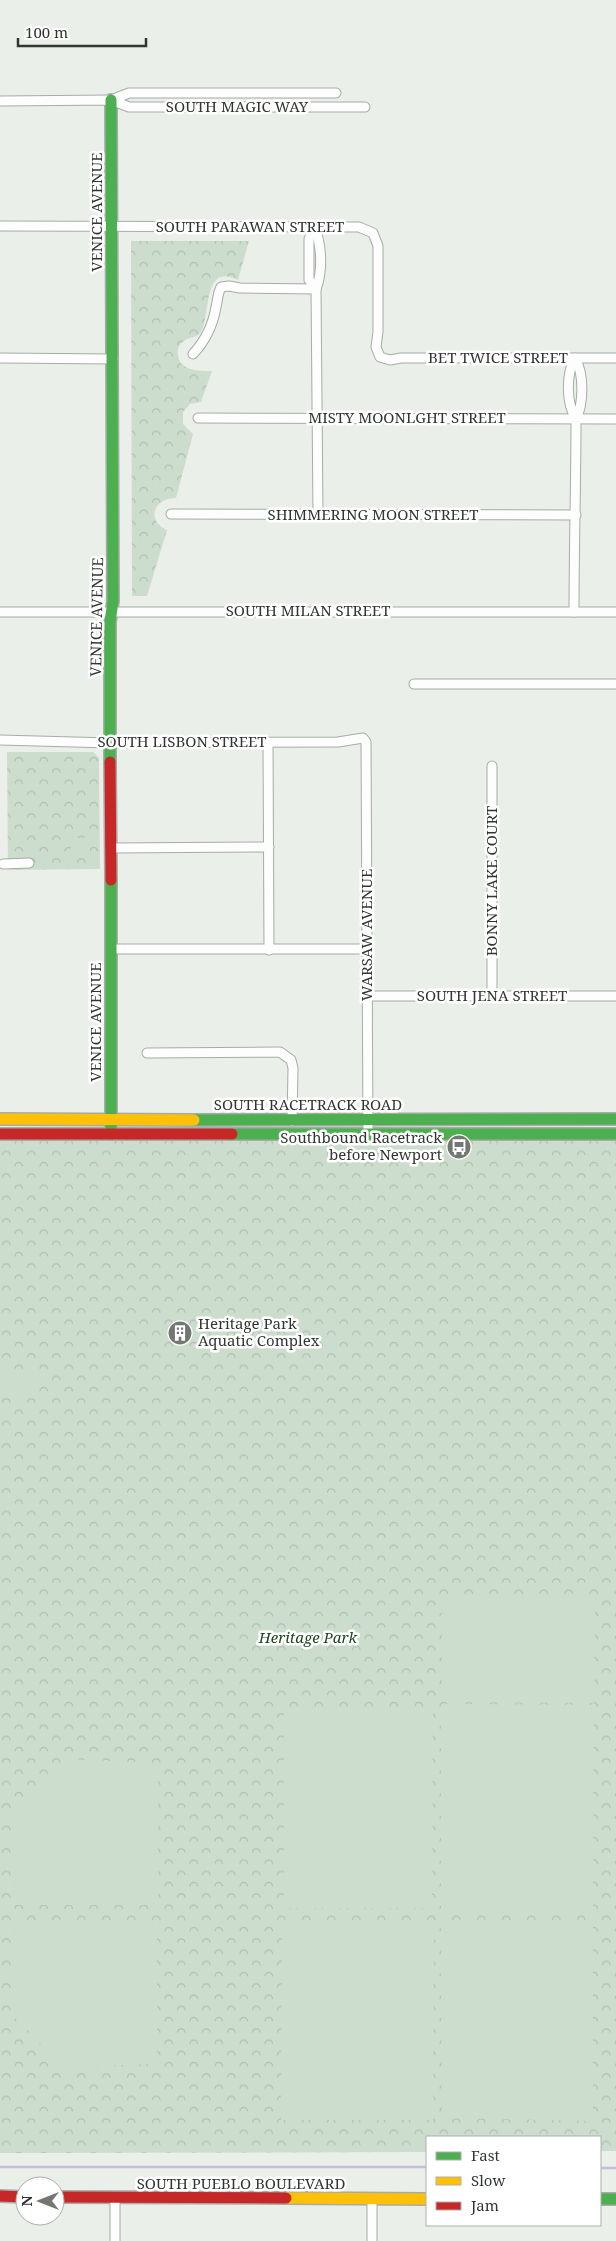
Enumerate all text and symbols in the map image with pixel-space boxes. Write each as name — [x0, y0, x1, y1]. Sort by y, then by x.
scale bar — [18, 15, 145, 47]
text: 100 m — [25, 22, 68, 42]
street label: SOUTH MAGIC WAY — [166, 96, 309, 116]
street label: VENICE AVENUE — [86, 152, 106, 272]
street label: SOUTH PARAWAN STREET — [156, 216, 344, 236]
street label: BET TWICE STREET — [428, 347, 568, 367]
street label: MISTY MOONLGHT STREET — [308, 407, 506, 427]
street label: SHIMMERING MOON STREET — [268, 504, 478, 524]
street label: VENICE AVENUE — [85, 557, 107, 677]
street label: SOUTH MILAN STREET — [226, 600, 390, 620]
street label: SOUTH LISBON STREET — [97, 731, 267, 751]
street label: BONNY LAKE COURT — [481, 806, 501, 956]
street label: WARSAW AVENUE — [356, 869, 376, 1001]
street label: VENICE AVENUE — [85, 962, 105, 1082]
street label: SOUTH JENA STREET — [417, 985, 567, 1005]
street label: SOUTH RACETRACK ROAD — [214, 1094, 402, 1114]
place label: Southbound Racetrack before Newport — [280, 1127, 442, 1164]
bus stop icon: Southbound Racetrack before Newport — [446, 1134, 472, 1160]
place label: Heritage Park Aquatic Complex — [198, 1313, 320, 1350]
building icon: Heritage Park Aquatic Complex — [167, 1320, 193, 1346]
park label: Heritage Park — [258, 1627, 358, 1647]
legend — [426, 2136, 601, 2226]
text: Fast — [471, 2145, 500, 2165]
text: Slow — [471, 2170, 505, 2190]
street label: SOUTH PUEBLO BOULEVARD — [137, 2173, 345, 2193]
north arrow — [15, 2176, 65, 2226]
text: N — [17, 2195, 36, 2207]
text: Jam — [470, 2195, 499, 2215]

